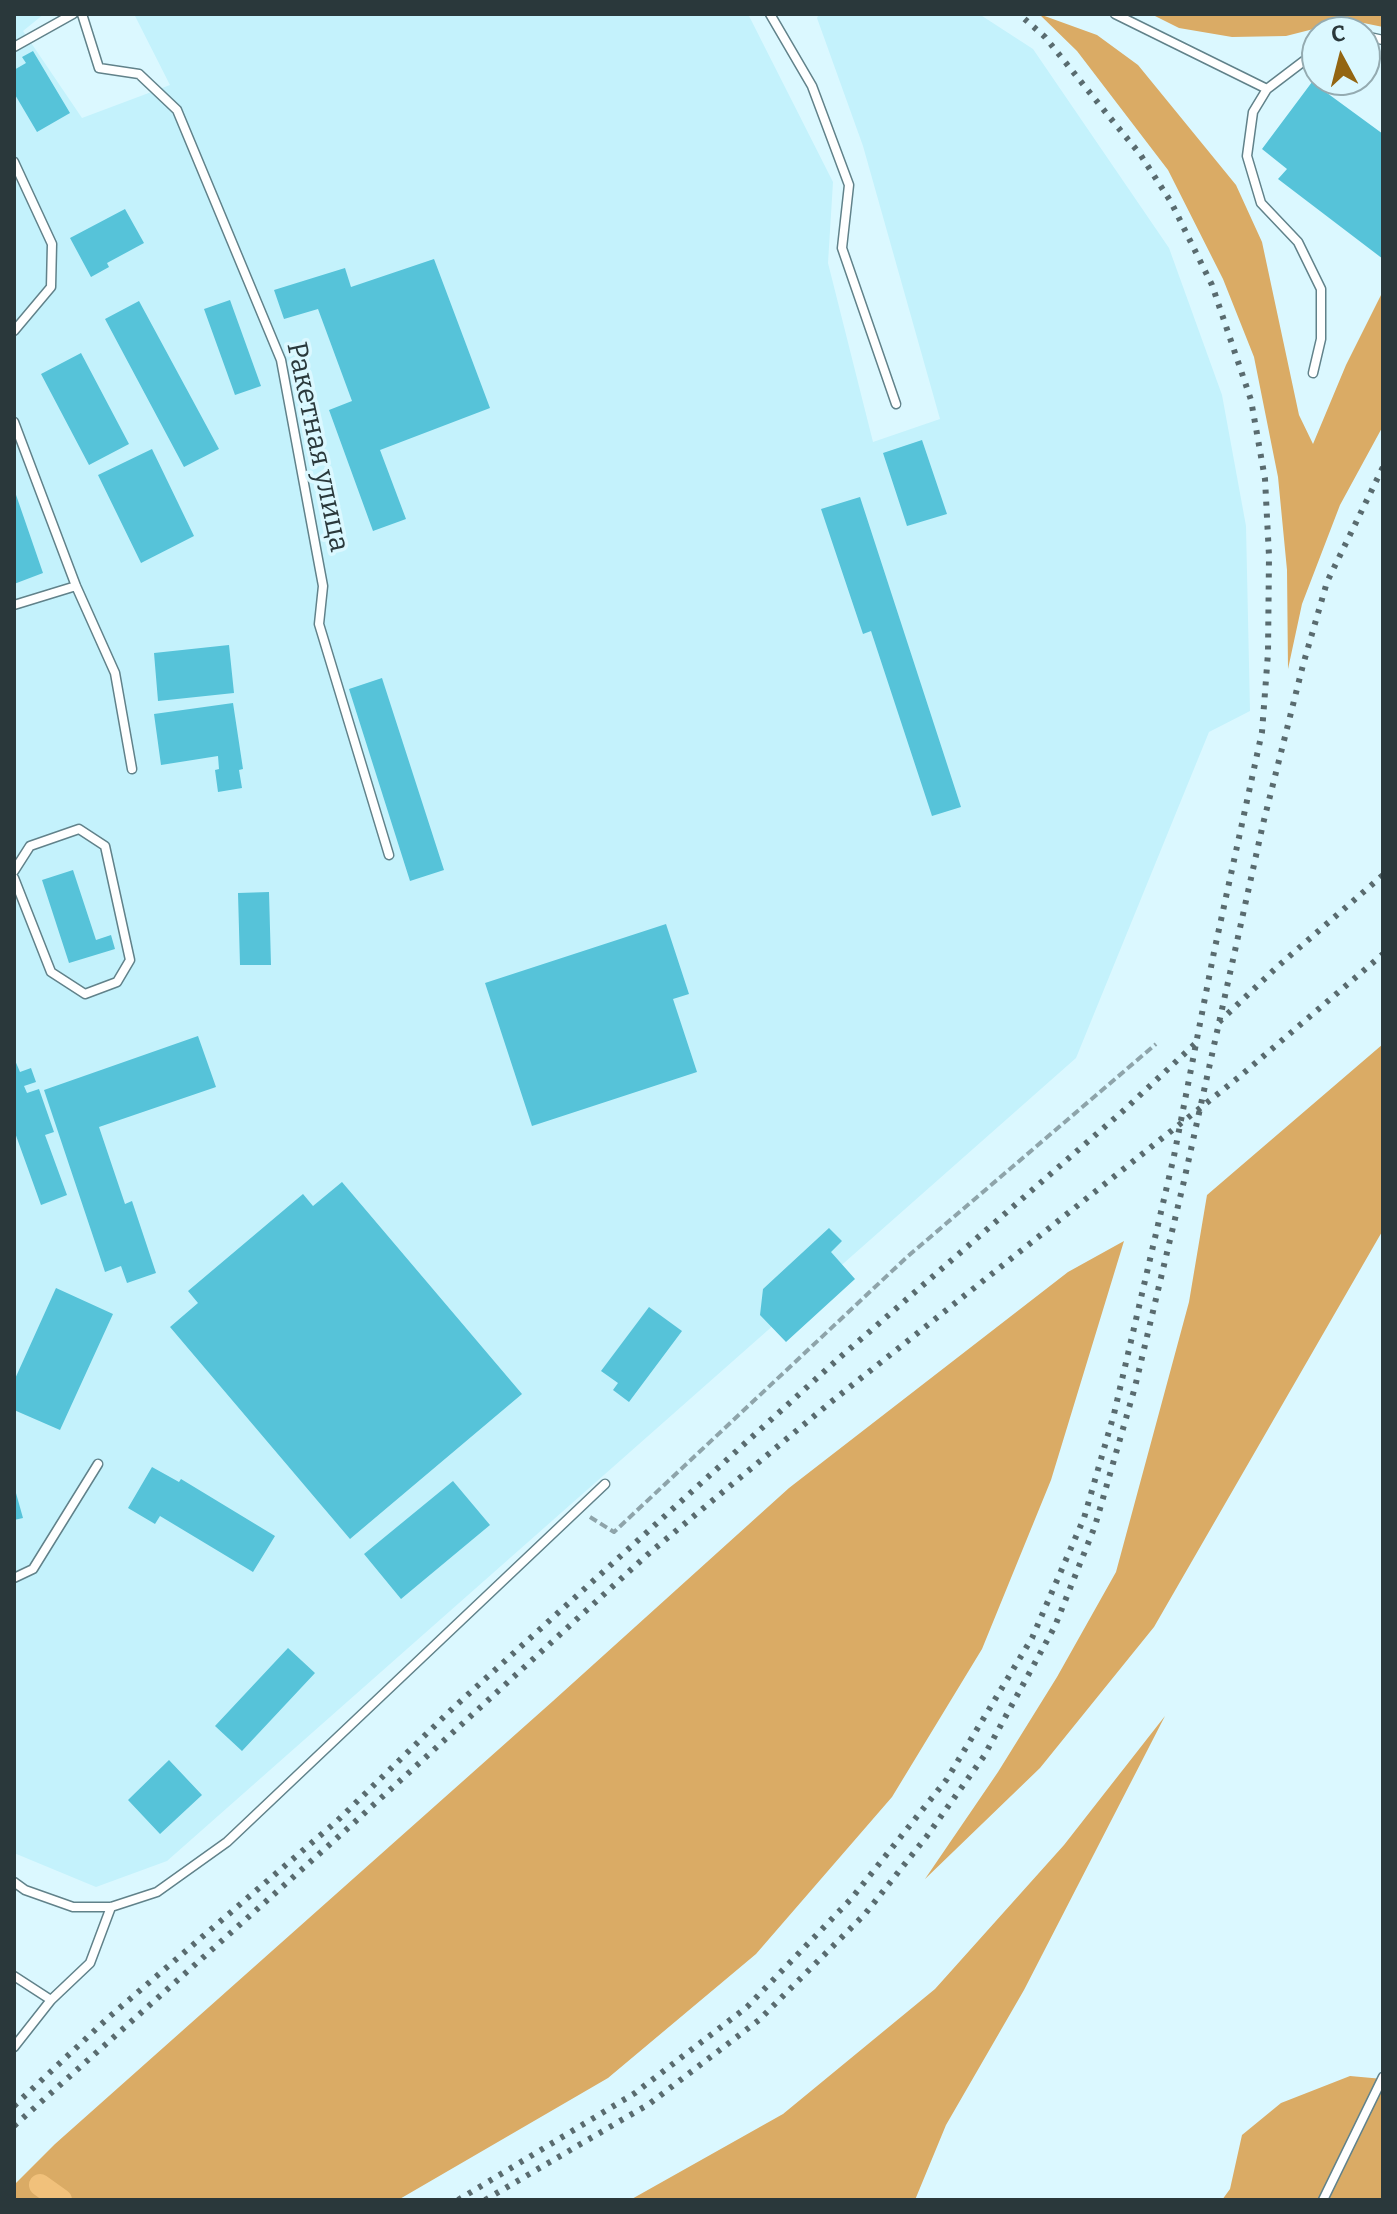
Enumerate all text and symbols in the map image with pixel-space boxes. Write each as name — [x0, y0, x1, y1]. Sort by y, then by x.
north arrow — [1301, 16, 1381, 96]
text: С — [1330, 19, 1347, 48]
street label: Ракетная улица — [278, 339, 356, 555]

